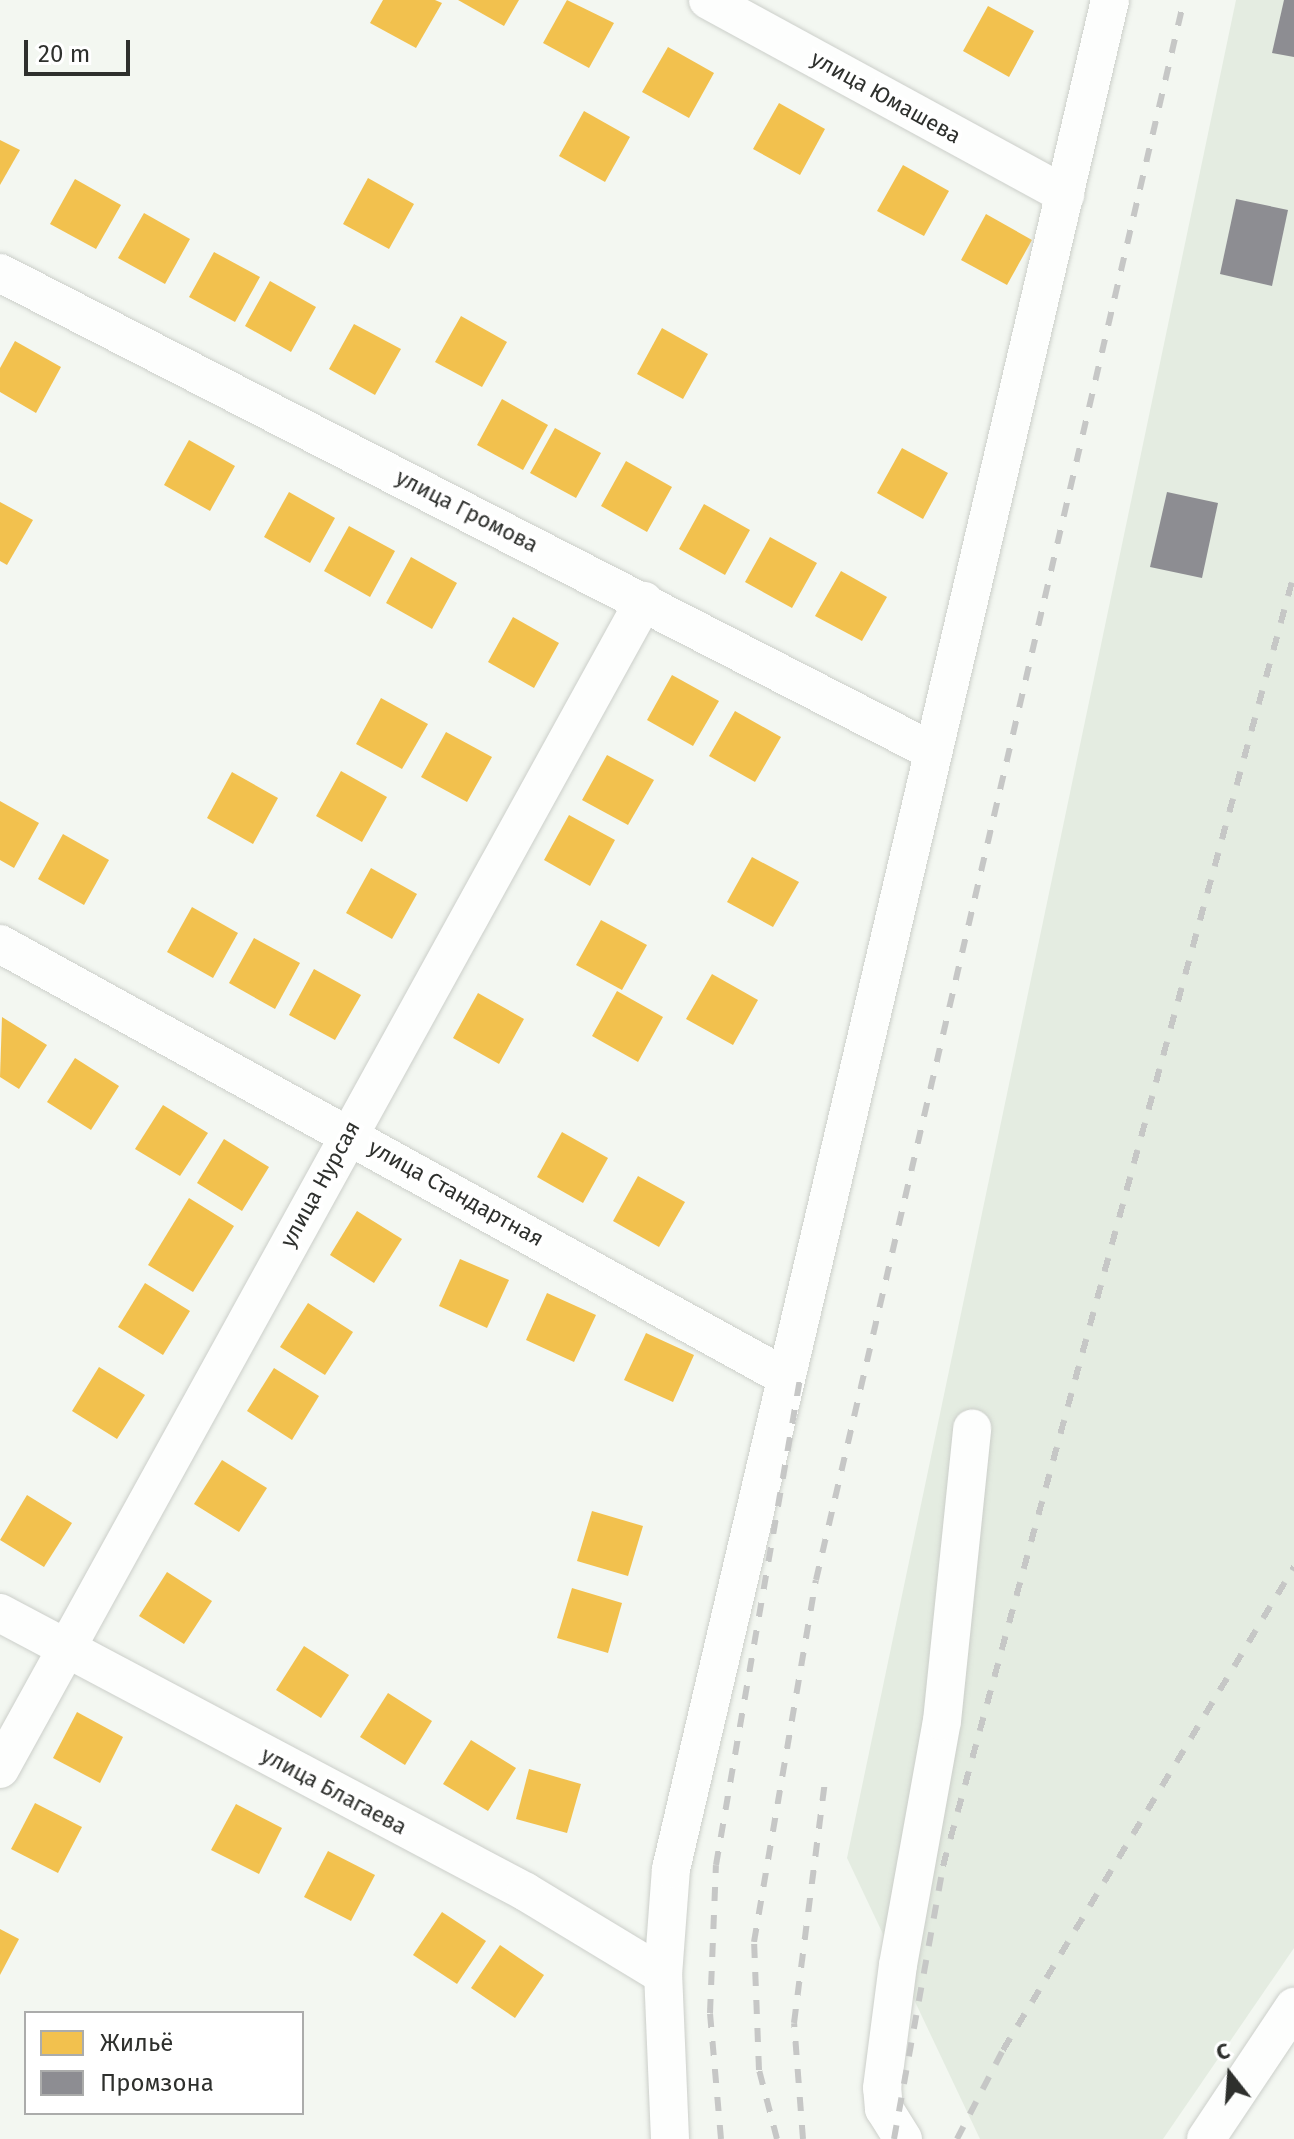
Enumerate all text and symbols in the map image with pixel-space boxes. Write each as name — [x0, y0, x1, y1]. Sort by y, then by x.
scale bar — [28, 24, 134, 74]
text: 20 m — [38, 40, 90, 68]
street label: улица Юмашева — [806, 45, 966, 149]
street label: улица Громова — [392, 464, 542, 558]
street label: улица Нурсая — [274, 1116, 366, 1252]
street label: улица Стандартная — [364, 1134, 548, 1252]
street label: улица Благаева — [257, 1742, 411, 1840]
legend — [24, 2011, 304, 2115]
text: Жильё — [100, 2029, 173, 2057]
north arrow — [1190, 2035, 1270, 2115]
text: С — [1213, 2037, 1233, 2066]
text: Промзона — [100, 2069, 214, 2097]

